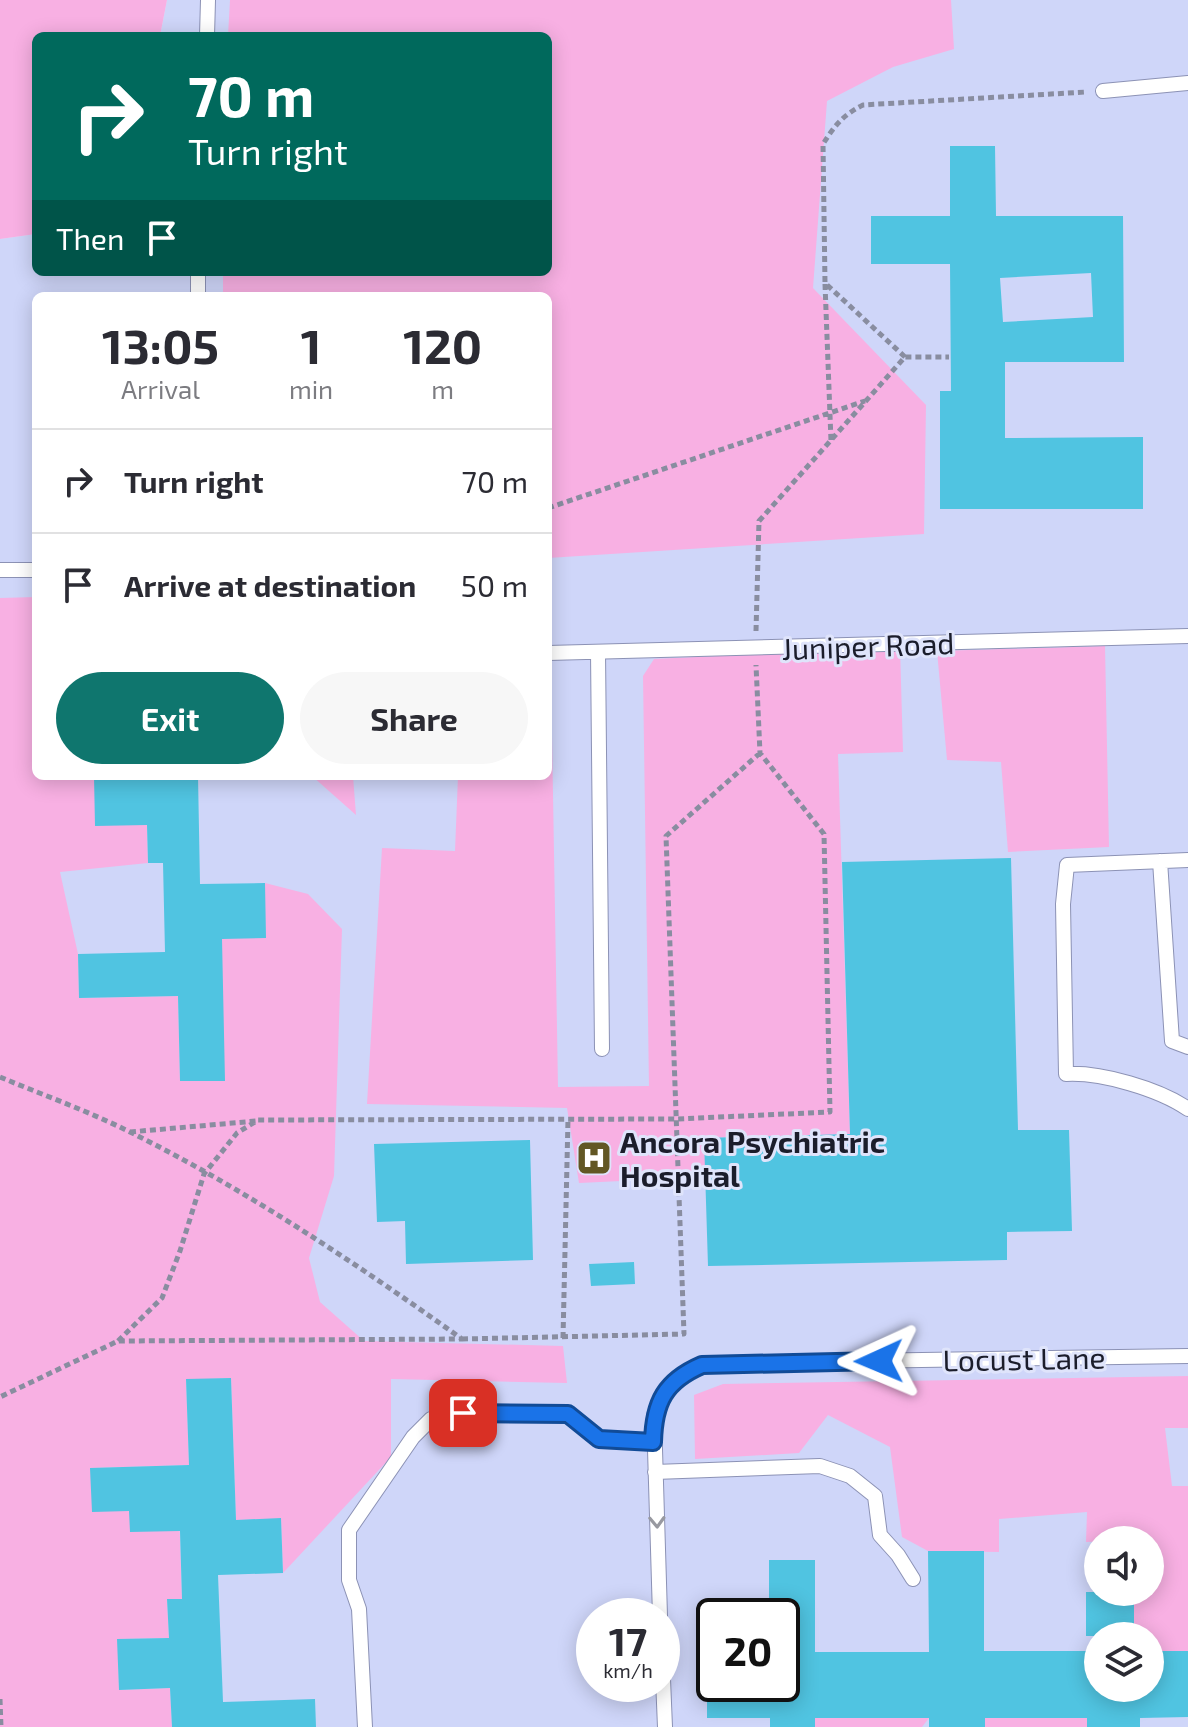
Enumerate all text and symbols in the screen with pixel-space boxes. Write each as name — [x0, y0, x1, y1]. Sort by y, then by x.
text: 70 m — [188, 61, 314, 128]
icon: right — [56, 64, 160, 168]
text: Turn right — [188, 129, 348, 172]
icon: arrive — [140, 216, 184, 260]
text: Then — [56, 220, 124, 256]
text: 13:05 — [102, 316, 219, 374]
text: 1 — [301, 316, 321, 374]
text: 120 — [403, 316, 482, 374]
text: Arrival — [121, 373, 200, 404]
text: min — [289, 373, 333, 404]
text: m — [431, 373, 454, 404]
icon: right — [56, 459, 100, 503]
text: Turn right — [124, 463, 264, 499]
text: 70 m — [462, 463, 528, 499]
icon: arrive — [56, 563, 100, 607]
text: Arrive at destination — [124, 567, 416, 603]
text: 50 m — [461, 567, 528, 603]
street label: Juniper Road — [781, 624, 955, 666]
button: Exit — [56, 672, 284, 764]
button: Share — [300, 672, 528, 764]
place label: Ancora Psychiatric Hospital — [620, 1123, 885, 1193]
hospital icon: Ancora Psychiatric Hospital — [575, 1139, 613, 1177]
position arrow — [837, 1319, 921, 1403]
street label: Locust Lane — [942, 1339, 1106, 1377]
pin — [429, 1379, 497, 1447]
icon: arrive — [441, 1391, 485, 1435]
one-way arrow — [648, 1516, 665, 1529]
map controls — [1084, 1526, 1164, 1702]
button: sound — [1084, 1526, 1164, 1606]
speed limit sign: 20 — [696, 1598, 800, 1702]
text: 17 — [609, 1616, 647, 1664]
button: layers — [1084, 1622, 1164, 1702]
text: km/h — [603, 1658, 653, 1682]

